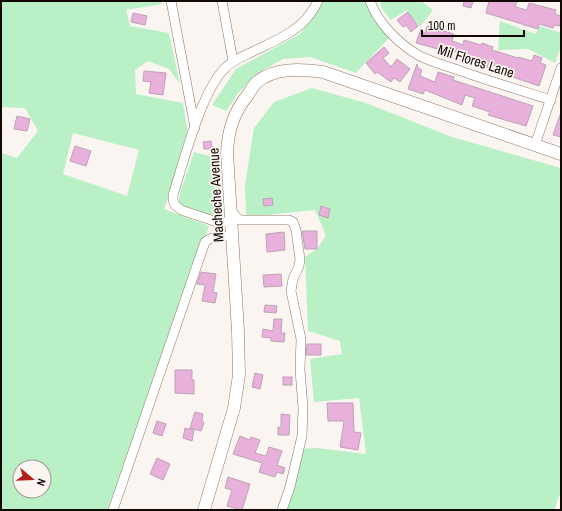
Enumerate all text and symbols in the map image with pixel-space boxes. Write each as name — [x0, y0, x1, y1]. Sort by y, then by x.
scale bar — [422, 12, 524, 38]
text: 100 m — [428, 18, 455, 34]
street label: Mil Flores Lane — [436, 40, 516, 82]
street label: Macheche Avenue — [205, 147, 227, 243]
north arrow — [12, 459, 52, 499]
text: N — [34, 477, 49, 488]

